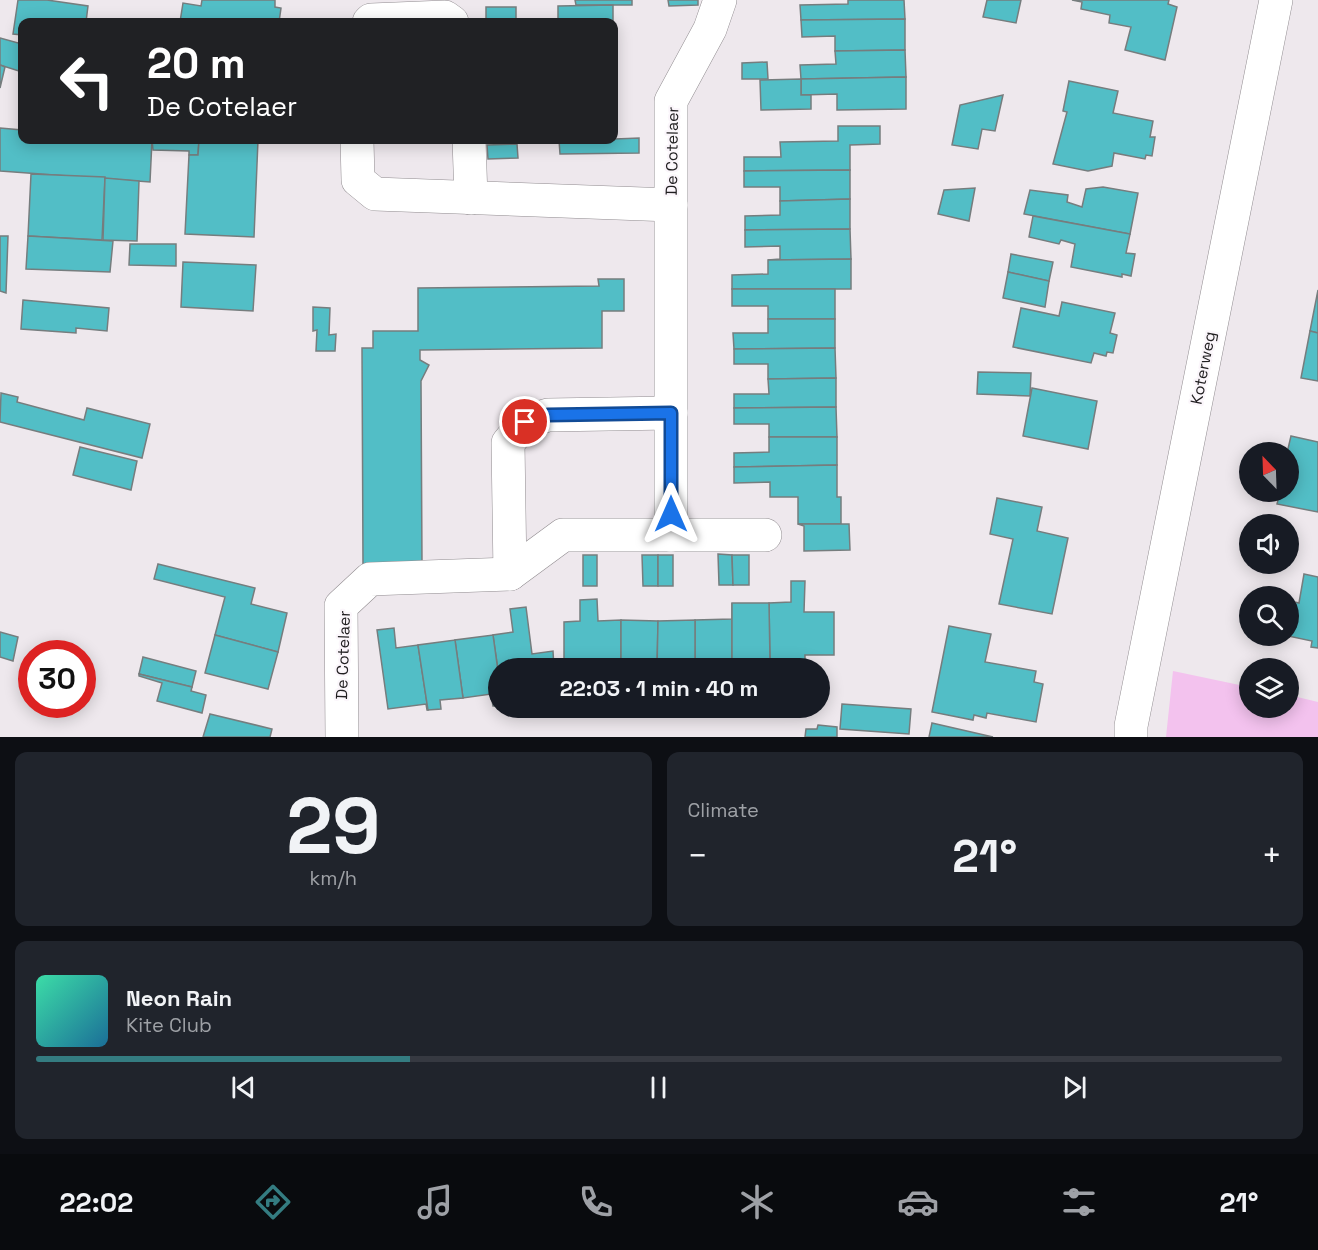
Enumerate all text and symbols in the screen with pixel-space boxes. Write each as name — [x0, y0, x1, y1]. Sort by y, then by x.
text: 20 m — [147, 37, 246, 90]
icon: left — [48, 42, 126, 120]
text: De Cotelaer — [147, 89, 297, 124]
street label: De Cotelaer — [661, 106, 683, 196]
street label: Koterweg — [1186, 330, 1220, 406]
pin — [499, 396, 550, 447]
icon: arrive — [508, 405, 541, 438]
north arrow — [1239, 442, 1299, 502]
map controls — [1239, 442, 1299, 718]
position arrow — [639, 482, 703, 546]
button: sound — [1239, 514, 1299, 574]
button: search — [1239, 586, 1299, 646]
street label: De Cotelaer — [331, 610, 355, 700]
speed limit sign: 30 — [18, 640, 96, 718]
button: layers — [1239, 658, 1299, 718]
text: 22:03 · 1 min · 40 m — [560, 674, 758, 702]
text: 29 — [286, 776, 380, 876]
text: Climate — [688, 797, 759, 823]
text: 21° — [952, 828, 1017, 885]
text: − — [688, 835, 708, 877]
text: + — [1262, 835, 1282, 877]
text: km/h — [309, 865, 357, 891]
text: Neon Rain — [126, 984, 232, 1012]
text: Kite Club — [126, 1012, 212, 1038]
icon: previous — [227, 1071, 260, 1104]
icon: pause — [642, 1071, 675, 1104]
icon: next — [1058, 1071, 1091, 1104]
icon: directions — [252, 1181, 294, 1223]
icon: music — [414, 1181, 456, 1223]
icon: phone — [575, 1181, 617, 1223]
icon: climate — [736, 1181, 778, 1223]
icon: car — [897, 1181, 939, 1223]
icon: filters — [1058, 1181, 1100, 1223]
text: 22:02 — [60, 1185, 133, 1220]
text: 21° — [1219, 1185, 1258, 1220]

